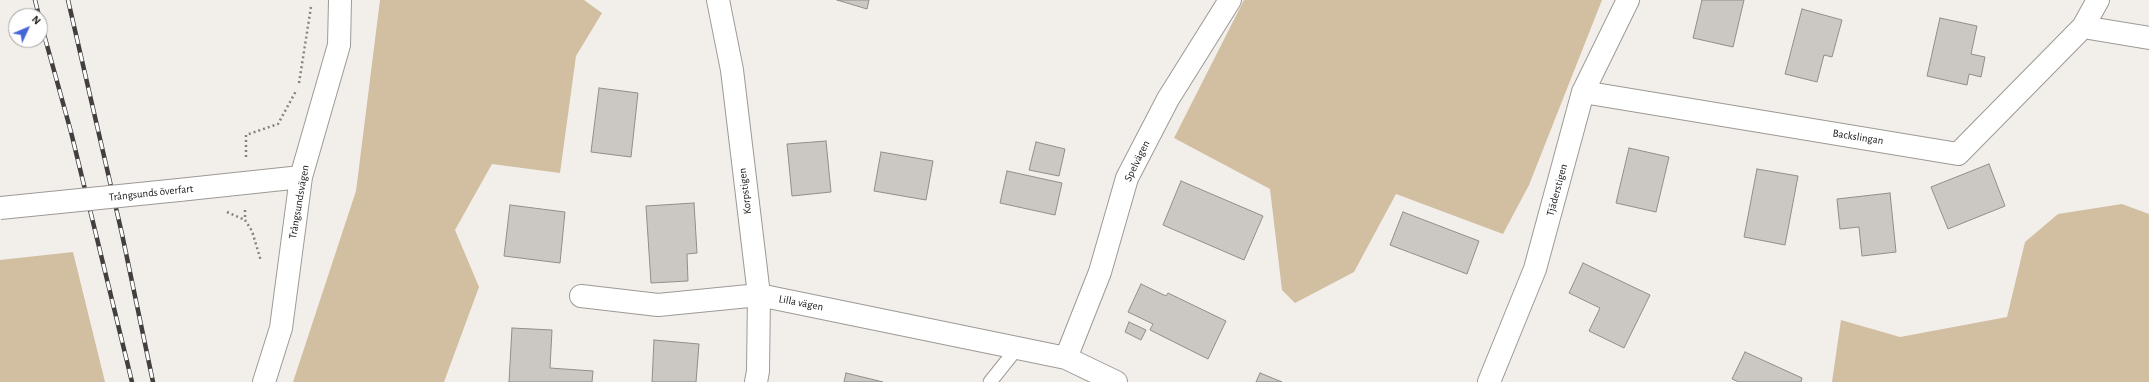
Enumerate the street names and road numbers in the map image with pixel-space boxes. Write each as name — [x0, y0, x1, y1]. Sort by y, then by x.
street label: Backslingan — [1832, 126, 1884, 148]
street label: Spelvägen — [1121, 138, 1153, 184]
street label: Tjäderstigen — [1544, 162, 1570, 218]
street label: Trångsundsvägen — [286, 164, 312, 240]
street label: Korpstigen — [736, 167, 754, 215]
street label: Trångsunds överfart — [108, 182, 194, 204]
street label: Lilla vägen — [778, 292, 824, 314]

